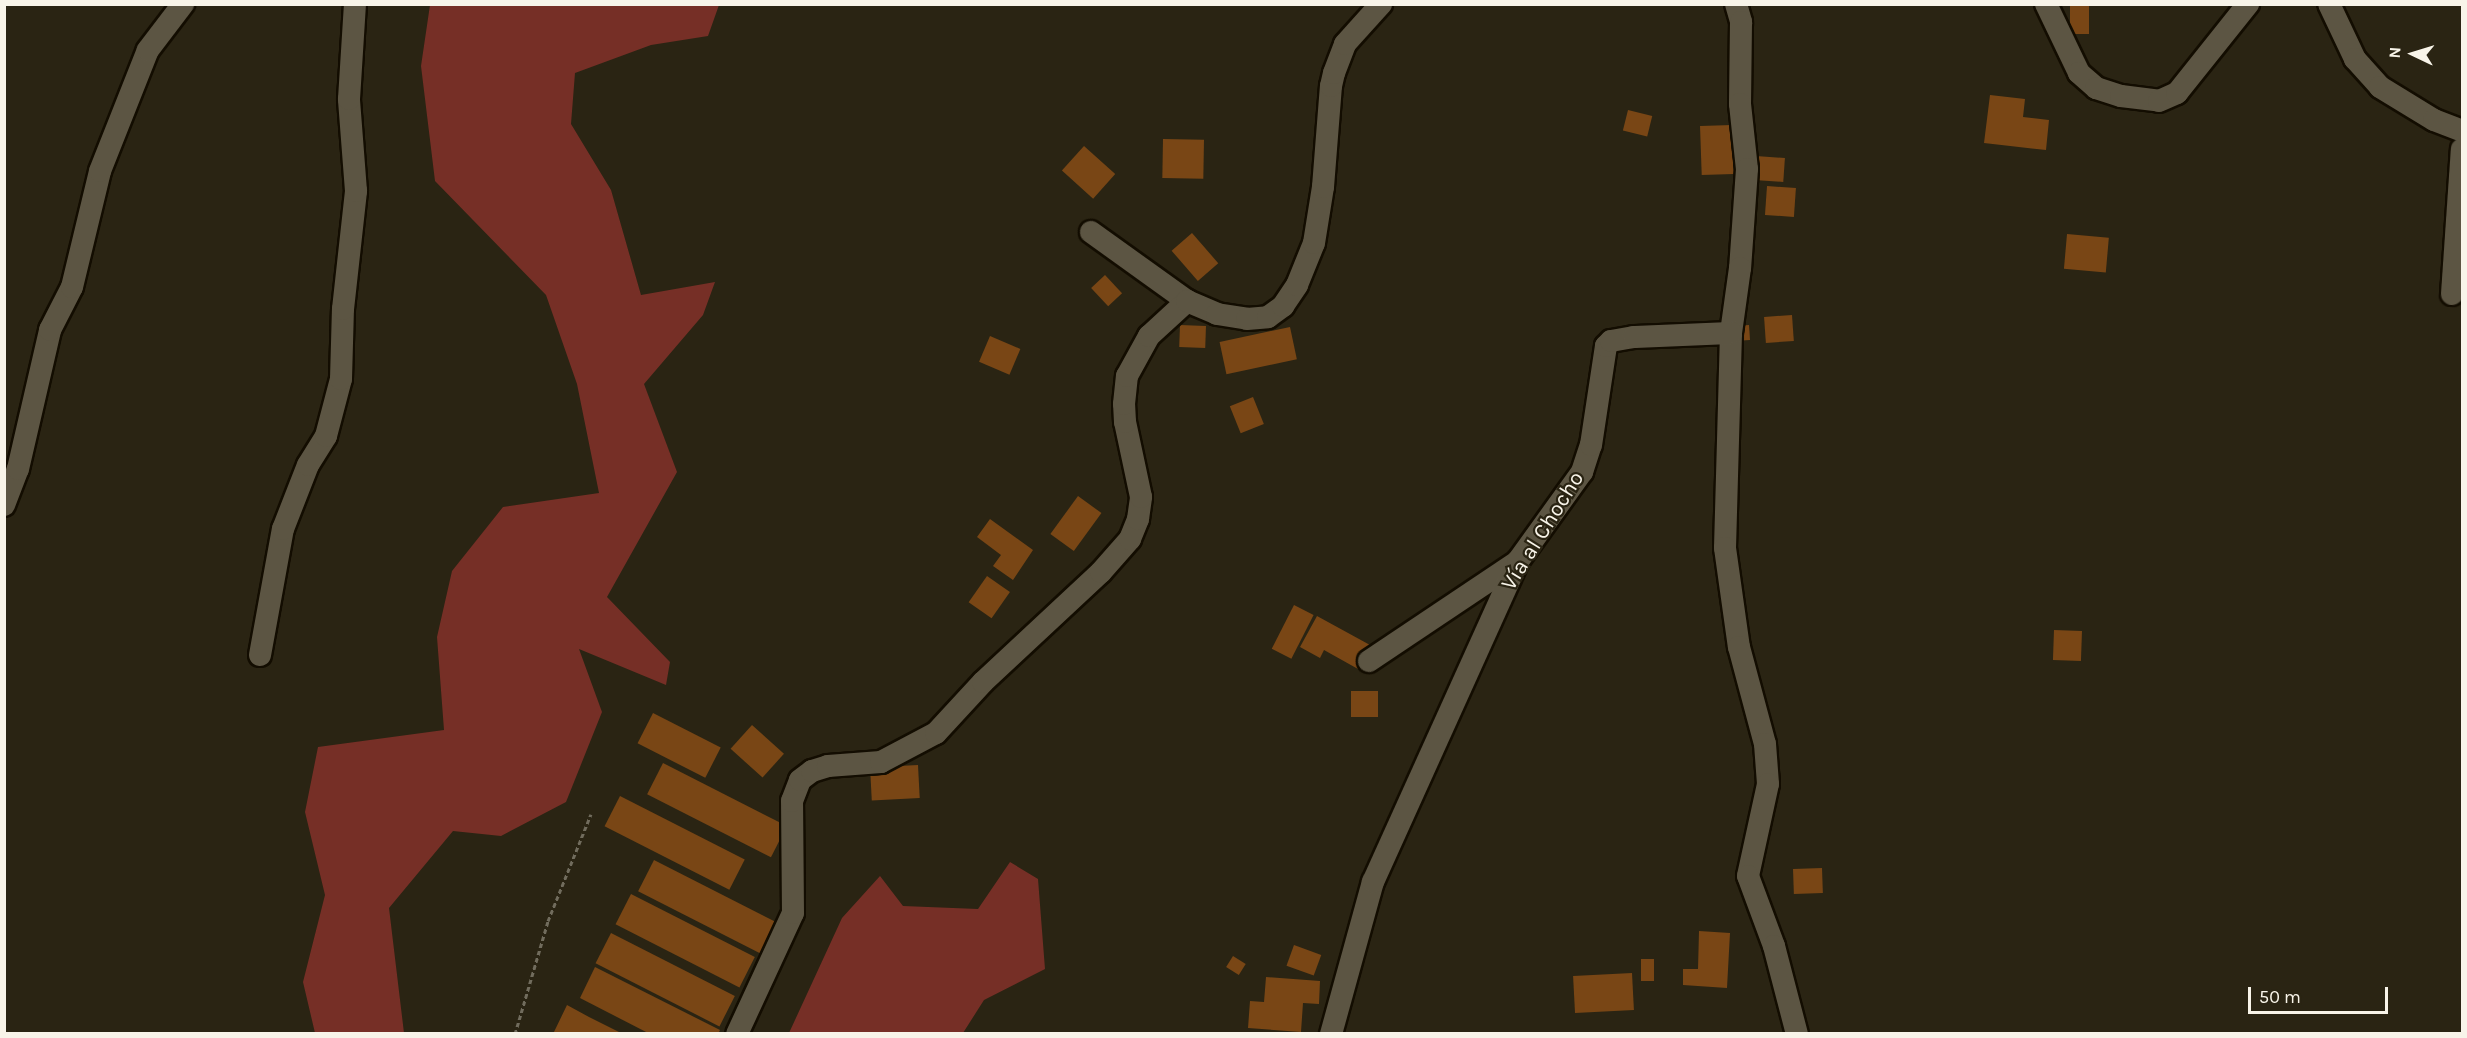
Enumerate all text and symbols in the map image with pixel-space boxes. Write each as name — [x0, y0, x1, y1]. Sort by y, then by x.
north arrow — [2383, 24, 2443, 84]
text: N — [2385, 46, 2404, 59]
street label: Vía al Chocho — [1496, 467, 1590, 595]
scale bar — [2251, 975, 2390, 1013]
text: 50 m — [2259, 986, 2301, 1008]

